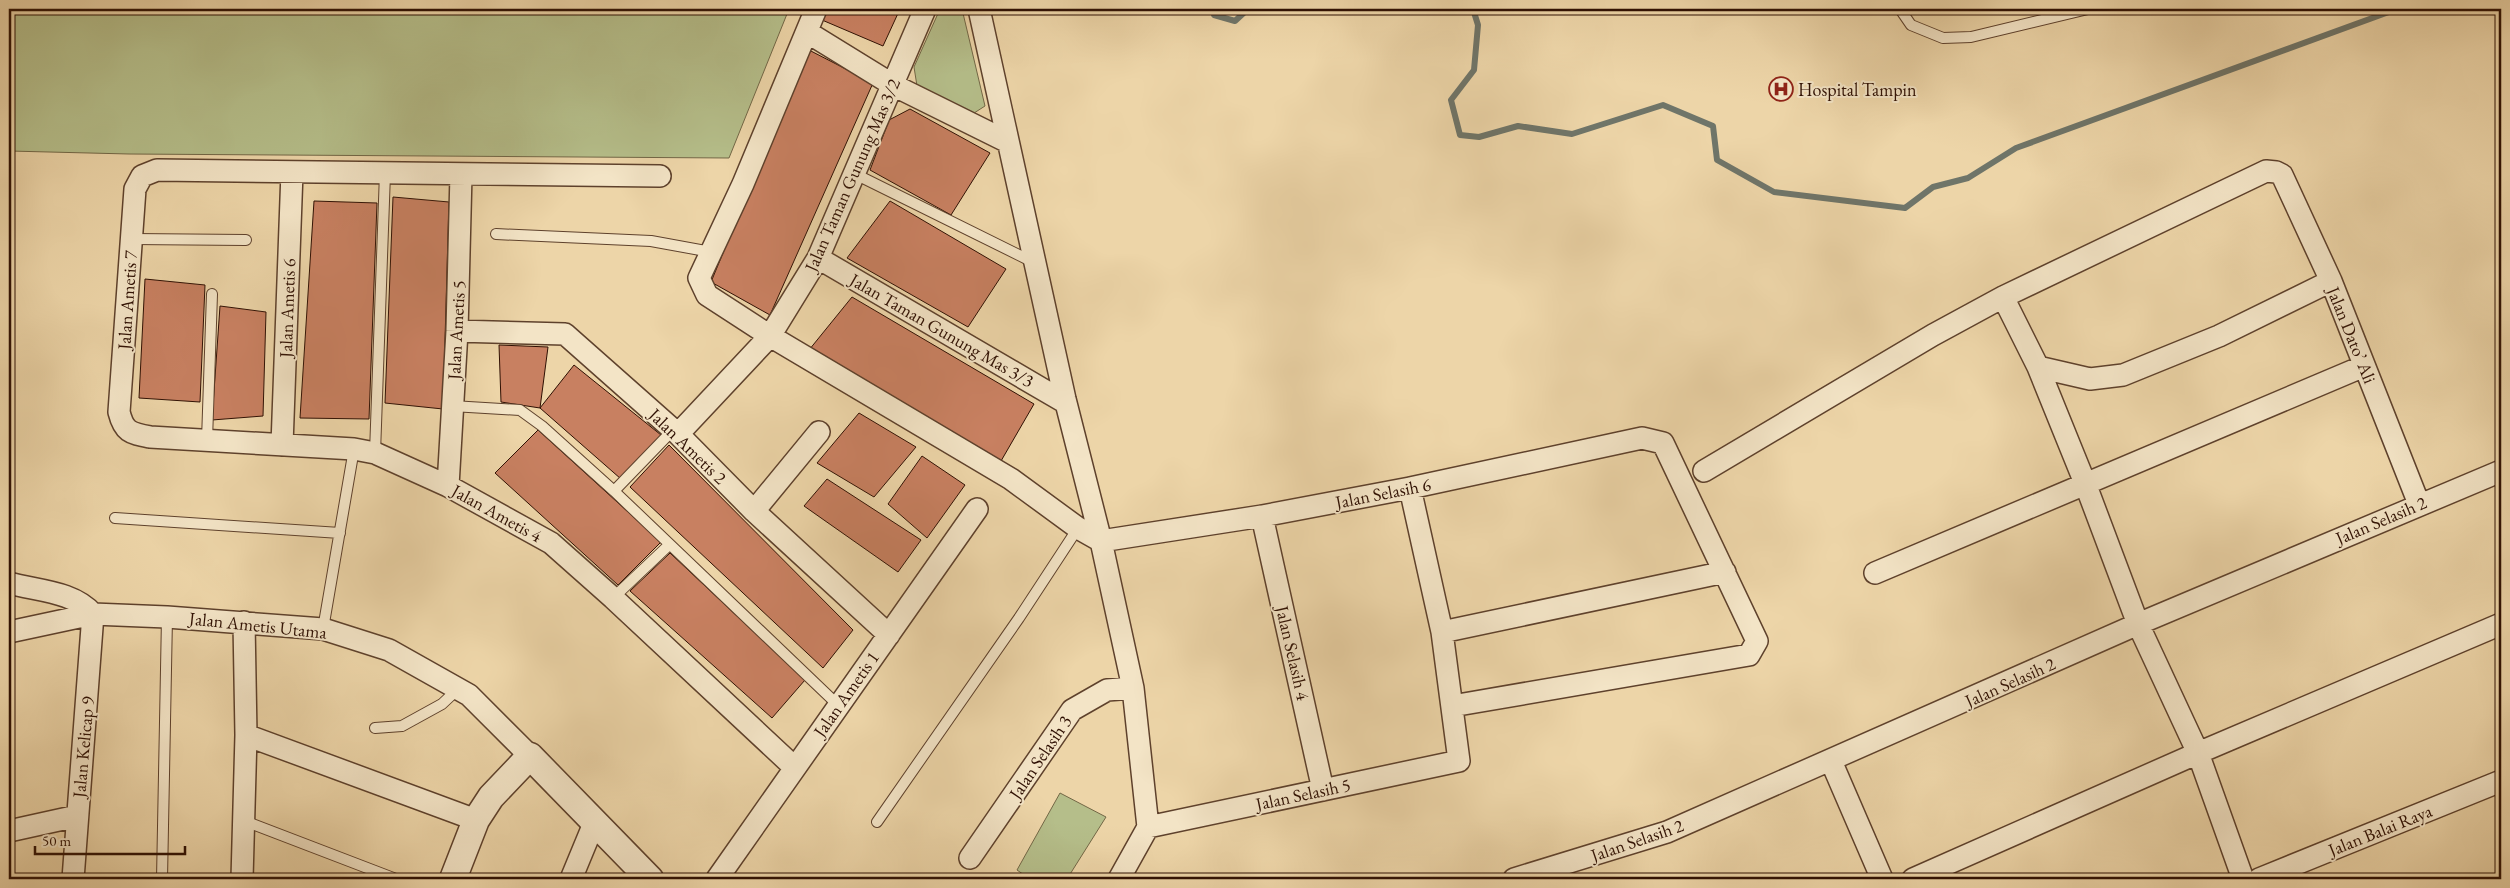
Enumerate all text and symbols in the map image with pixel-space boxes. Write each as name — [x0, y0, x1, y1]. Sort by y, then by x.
street label: Jalan Taman Gunung Mas 3/2 — [798, 75, 905, 277]
hospital icon: Hospital Tampin — [1768, 76, 1794, 102]
place label: Hospital Tampin — [1798, 78, 1917, 101]
street label: Jalan Ametis 7 — [112, 249, 142, 352]
street label: Jalan Ametis 6 — [274, 258, 300, 360]
street label: Jalan Taman Gunung Mas 3/3 — [844, 267, 1038, 392]
street label: Jalan Ametis 5 — [442, 280, 470, 382]
street label: Jalan Dato’ Ali — [2321, 281, 2382, 387]
street label: Jalan Ametis 2 — [643, 402, 732, 489]
street label: Jalan Selasih 6 — [1331, 472, 1433, 514]
street label: Jalan Ametis 4 — [446, 478, 546, 547]
street label: Jalan Selasih 2 — [2330, 490, 2430, 550]
street label: Jalan Selasih 4 — [1270, 601, 1315, 703]
street label: Jalan Ametis Utama — [186, 606, 329, 644]
street label: Jalan Ametis 1 — [807, 647, 884, 743]
street label: Jalan Selasih 2 — [1959, 652, 2059, 713]
street label: Jalan Kelicap 9 — [67, 695, 99, 801]
street label: Jalan Selasih 3 — [1002, 711, 1077, 805]
street label: Jalan Selasih 5 — [1251, 773, 1353, 816]
street label: Jalan Balai Raya — [2323, 798, 2436, 862]
street label: Jalan Selasih 2 — [1586, 813, 1687, 867]
scale bar — [35, 823, 185, 855]
text: 50 m — [42, 831, 71, 850]

